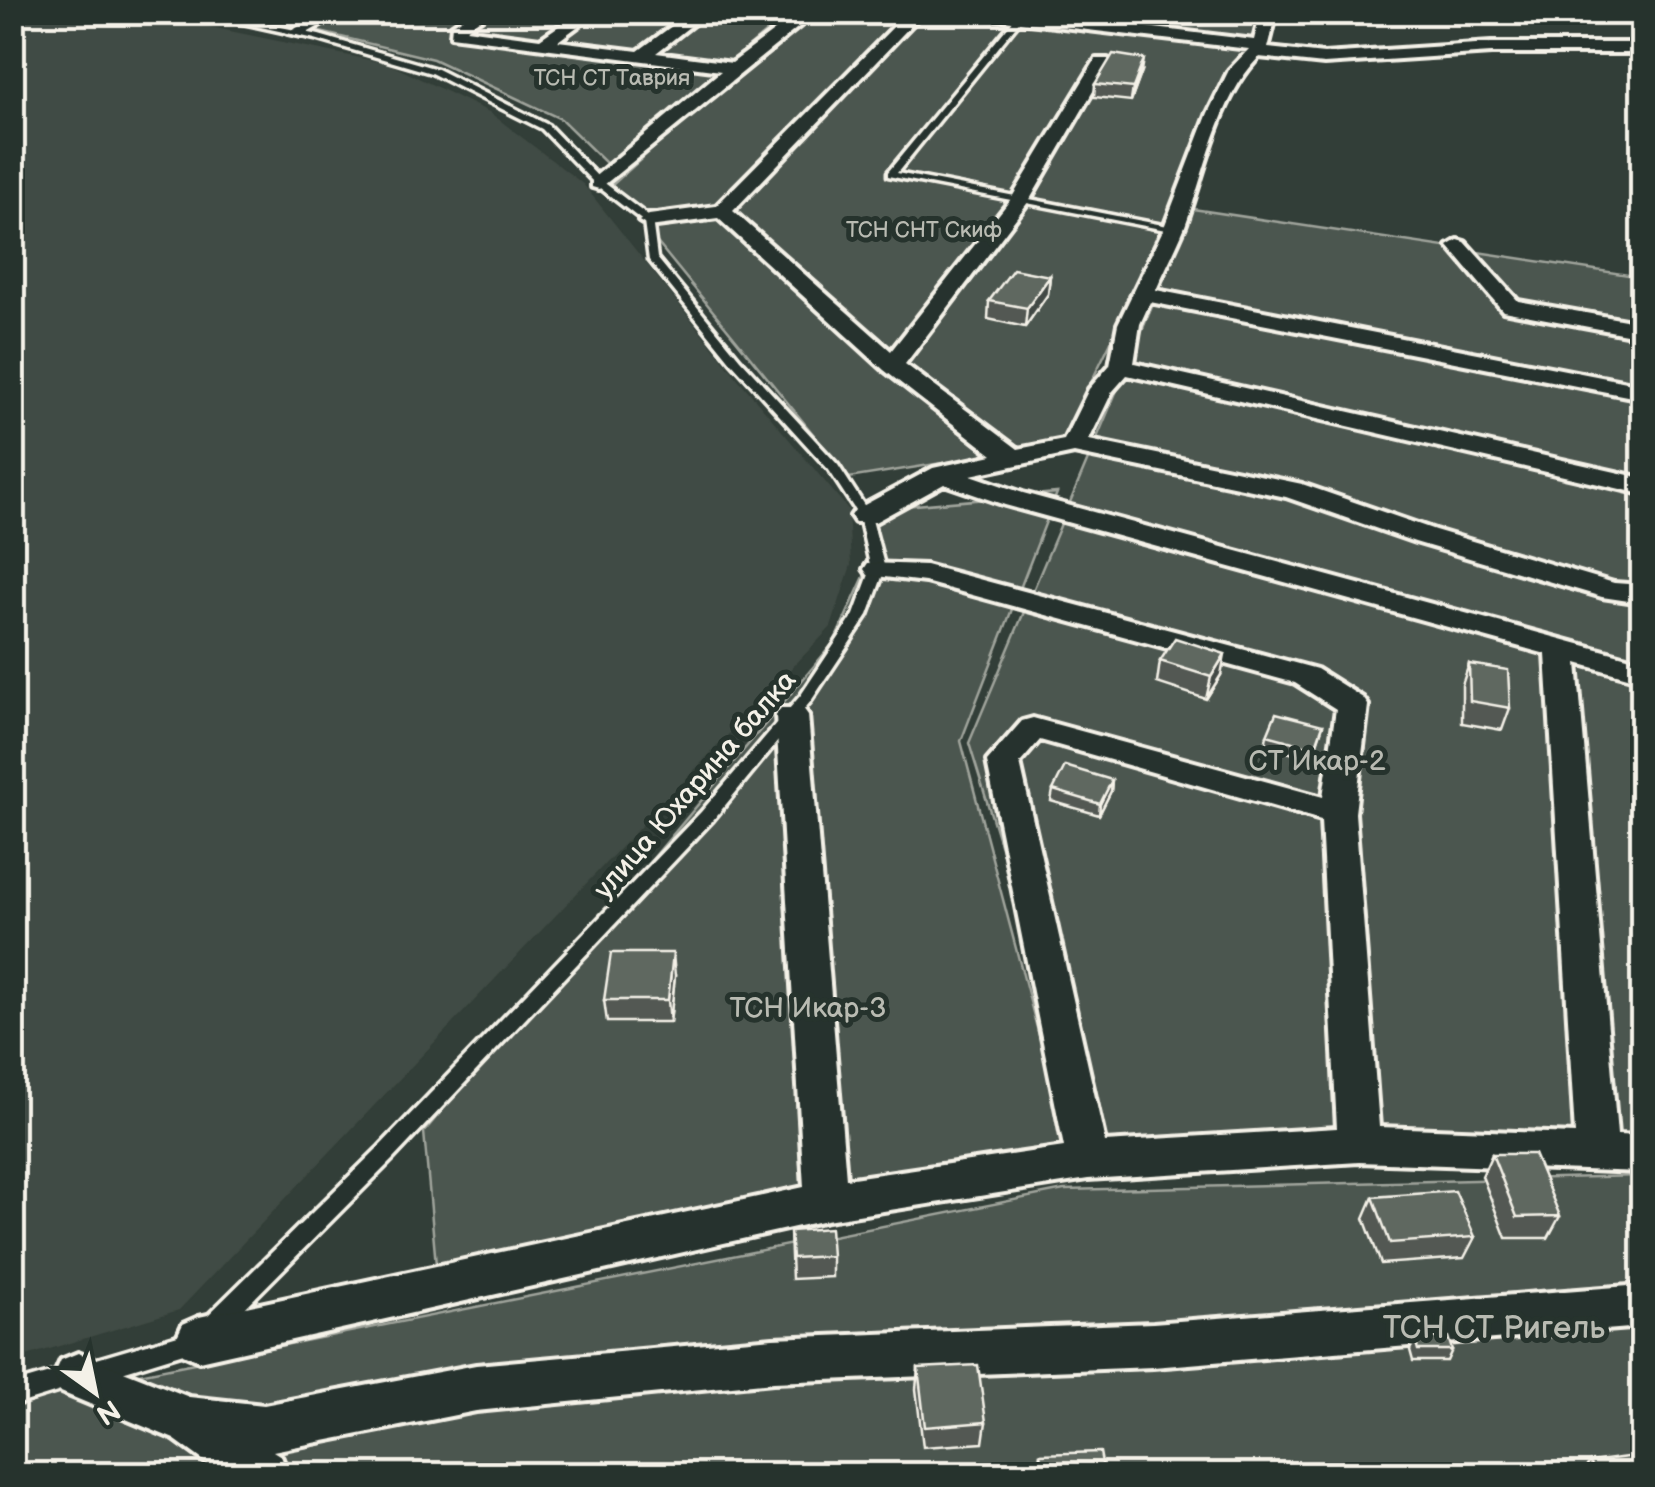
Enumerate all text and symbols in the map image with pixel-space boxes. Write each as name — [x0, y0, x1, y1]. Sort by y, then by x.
park label: ТСН СТ Таврия — [534, 65, 690, 92]
park label: ТСН СНТ Скиф — [846, 217, 1002, 244]
street label: улица Юхарина балка — [587, 664, 804, 906]
park label: СТ Икар-2 — [1248, 745, 1386, 778]
park label: ТСН Икар-3 — [729, 992, 887, 1025]
park label: ТСН СТ Ригель — [1383, 1309, 1605, 1348]
north arrow — [45, 1342, 145, 1442]
text: N — [90, 1392, 126, 1431]

